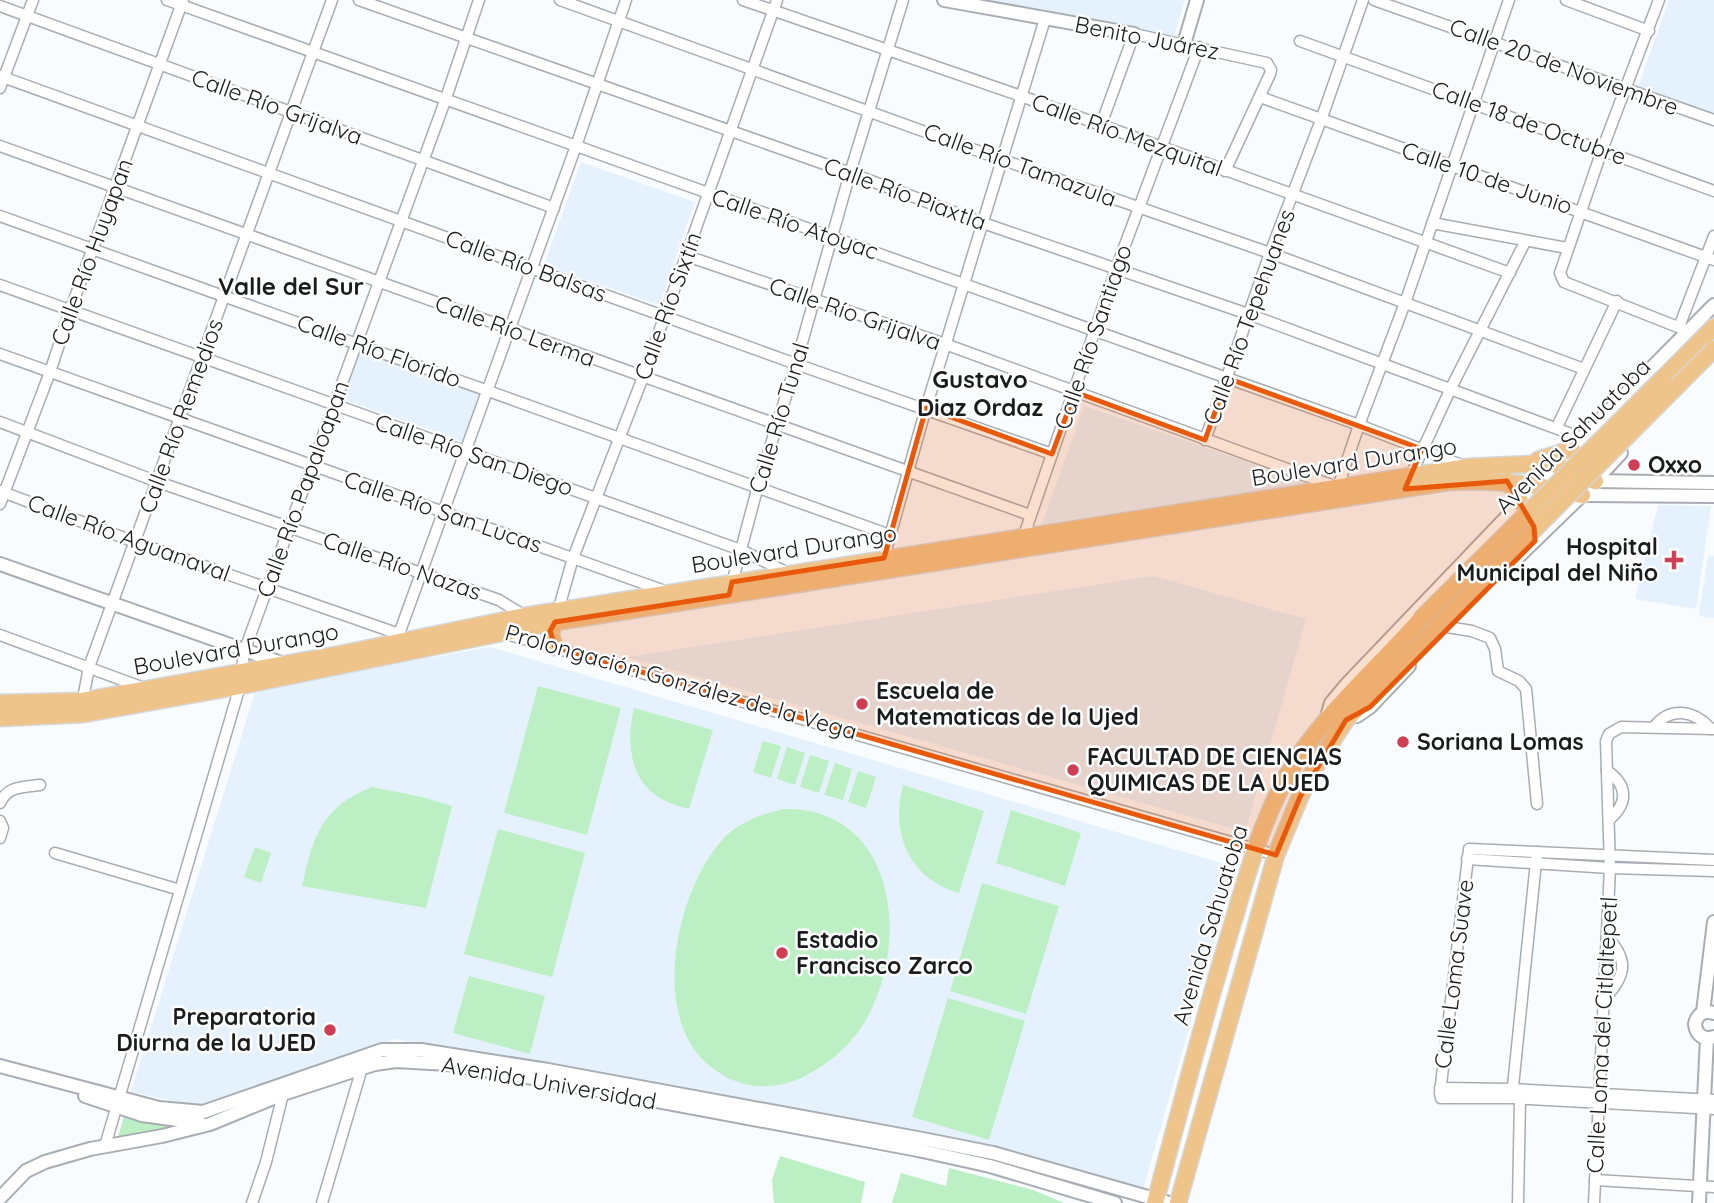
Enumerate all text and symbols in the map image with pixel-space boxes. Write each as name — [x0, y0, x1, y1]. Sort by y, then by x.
street label: Benito Juárez — [1072, 9, 1222, 66]
street label: Calle 20 de Noviembre — [1446, 12, 1683, 121]
street label: Calle Río Grijalva — [188, 62, 367, 151]
street label: Calle 18 de Octubre — [1428, 74, 1630, 171]
street label: Calle Río Mezquital — [1028, 87, 1227, 183]
street label: Calle Río Tamazula — [920, 116, 1120, 213]
street label: Calle 10 de Junio — [1398, 135, 1576, 220]
street label: Calle Río Piaxtla — [820, 151, 990, 236]
street label: Calle Río Huyapan — [44, 154, 139, 349]
street label: Calle Río Atoyac — [708, 181, 882, 266]
street label: Calle Río Tepehuanes — [1196, 205, 1301, 429]
street label: Calle Río Balsas — [442, 223, 611, 308]
street label: Calle Río Sixtín — [627, 228, 708, 384]
street label: Calle Río Santiago — [1047, 241, 1138, 433]
district label: Valle del Sur — [218, 271, 364, 301]
street label: Calle Río Grijalva — [765, 271, 945, 357]
street label: Calle Río Lerma — [431, 288, 599, 373]
street label: Calle Río Florido — [293, 307, 465, 394]
street label: Calle Río Remedios — [132, 315, 229, 517]
street label: Calle Río Tunal — [742, 339, 815, 497]
street label: Avenida Sahuatoba — [1489, 352, 1656, 519]
district label: Gustavo Diaz Ordaz — [917, 364, 1043, 422]
street label: Calle Río Papaloapan — [250, 376, 355, 601]
street label: Calle Río San Diego — [371, 407, 577, 502]
street label: Boulevard Durango — [1249, 431, 1459, 492]
place label: Oxxo — [1648, 450, 1702, 479]
marker: Oxxo — [1626, 457, 1642, 473]
street label: Calle Río San Lucas — [340, 464, 546, 559]
street label: Calle Río Aguanaval — [24, 487, 234, 588]
street label: Boulevard Durango — [689, 518, 899, 579]
street label: Calle Río Nazas — [319, 525, 485, 606]
place label: Hospital Municipal del Niño — [1457, 532, 1658, 587]
marker: Hospital Municipal del Niño — [1664, 550, 1684, 570]
street label: Boulevard Durango — [131, 616, 341, 681]
street label: Prolongación González de la Vega — [502, 617, 860, 746]
place label: Escuela de Matematicas de la Ujed — [876, 676, 1139, 731]
marker: Escuela de Matematicas de la Ujed — [854, 696, 870, 712]
place label: Soriana Lomas — [1417, 727, 1584, 756]
marker: Soriana Lomas — [1395, 734, 1411, 750]
place label: FACULTAD DE CIENCIAS QUIMICAS DE LA UJED — [1087, 742, 1342, 797]
marker: FACULTAD DE CIENCIAS QUIMICAS DE LA UJED — [1065, 762, 1081, 778]
street label: Avenida Sahuatoba — [1165, 821, 1254, 1029]
street label: Calle Loma Suave — [1427, 878, 1480, 1070]
street label: Calle Loma del Citlaltepetl — [1580, 896, 1623, 1174]
place label: Estadio Francisco Zarco — [796, 925, 973, 980]
marker: Estadio Francisco Zarco — [774, 945, 790, 961]
place label: Preparatoria Diurna de la UJED — [116, 1002, 316, 1057]
marker: Preparatoria Diurna de la UJED — [322, 1022, 338, 1038]
street label: Avenida Universidad — [439, 1049, 659, 1116]

